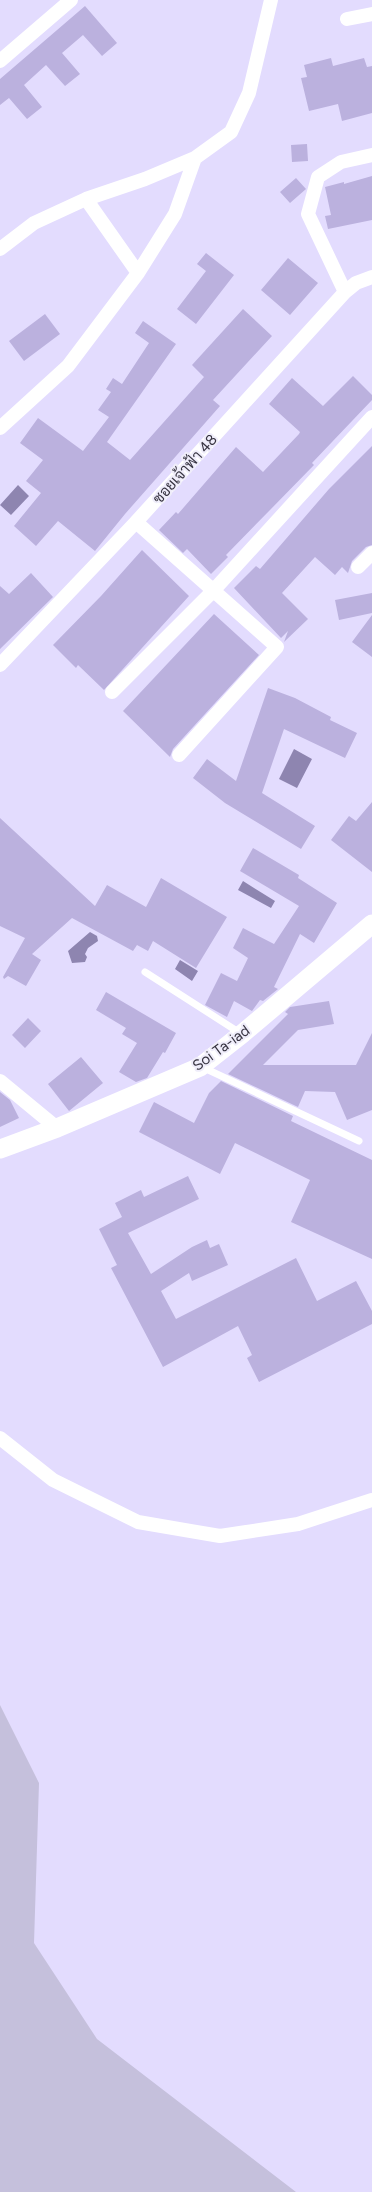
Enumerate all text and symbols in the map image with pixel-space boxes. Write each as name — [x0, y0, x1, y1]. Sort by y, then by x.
street label: ซอยเจ้าฟ้า 48 — [148, 430, 221, 507]
street label: Soi Ta-iad — [189, 1021, 253, 1075]

